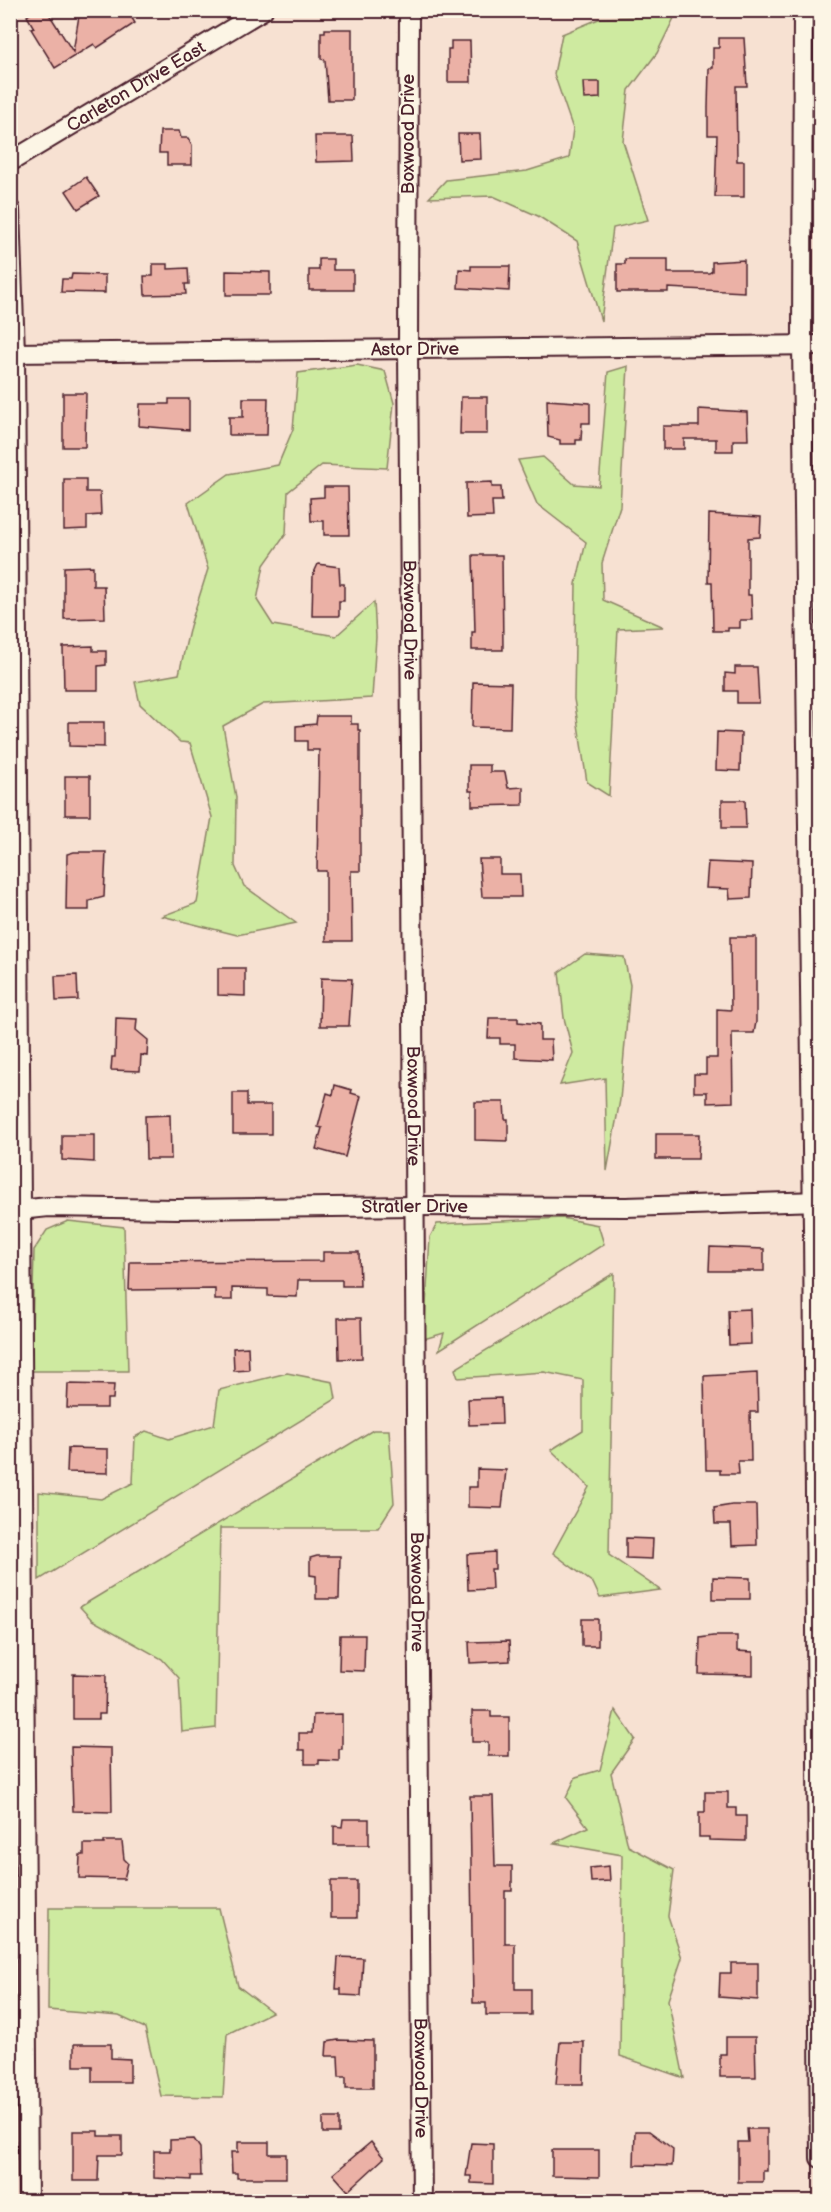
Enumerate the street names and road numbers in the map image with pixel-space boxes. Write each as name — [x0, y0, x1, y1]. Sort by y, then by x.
street label: Carleton Drive East — [63, 36, 210, 136]
street label: Boxwood Drive — [398, 74, 419, 194]
street label: Astor Drive — [371, 338, 460, 360]
street label: Boxwood Drive — [399, 560, 421, 681]
street label: Boxwood Drive — [403, 1046, 425, 1167]
street label: Stratler Drive — [361, 1195, 468, 1217]
street label: Boxwood Drive — [406, 1532, 428, 1653]
street label: Boxwood Drive — [410, 2018, 432, 2139]

